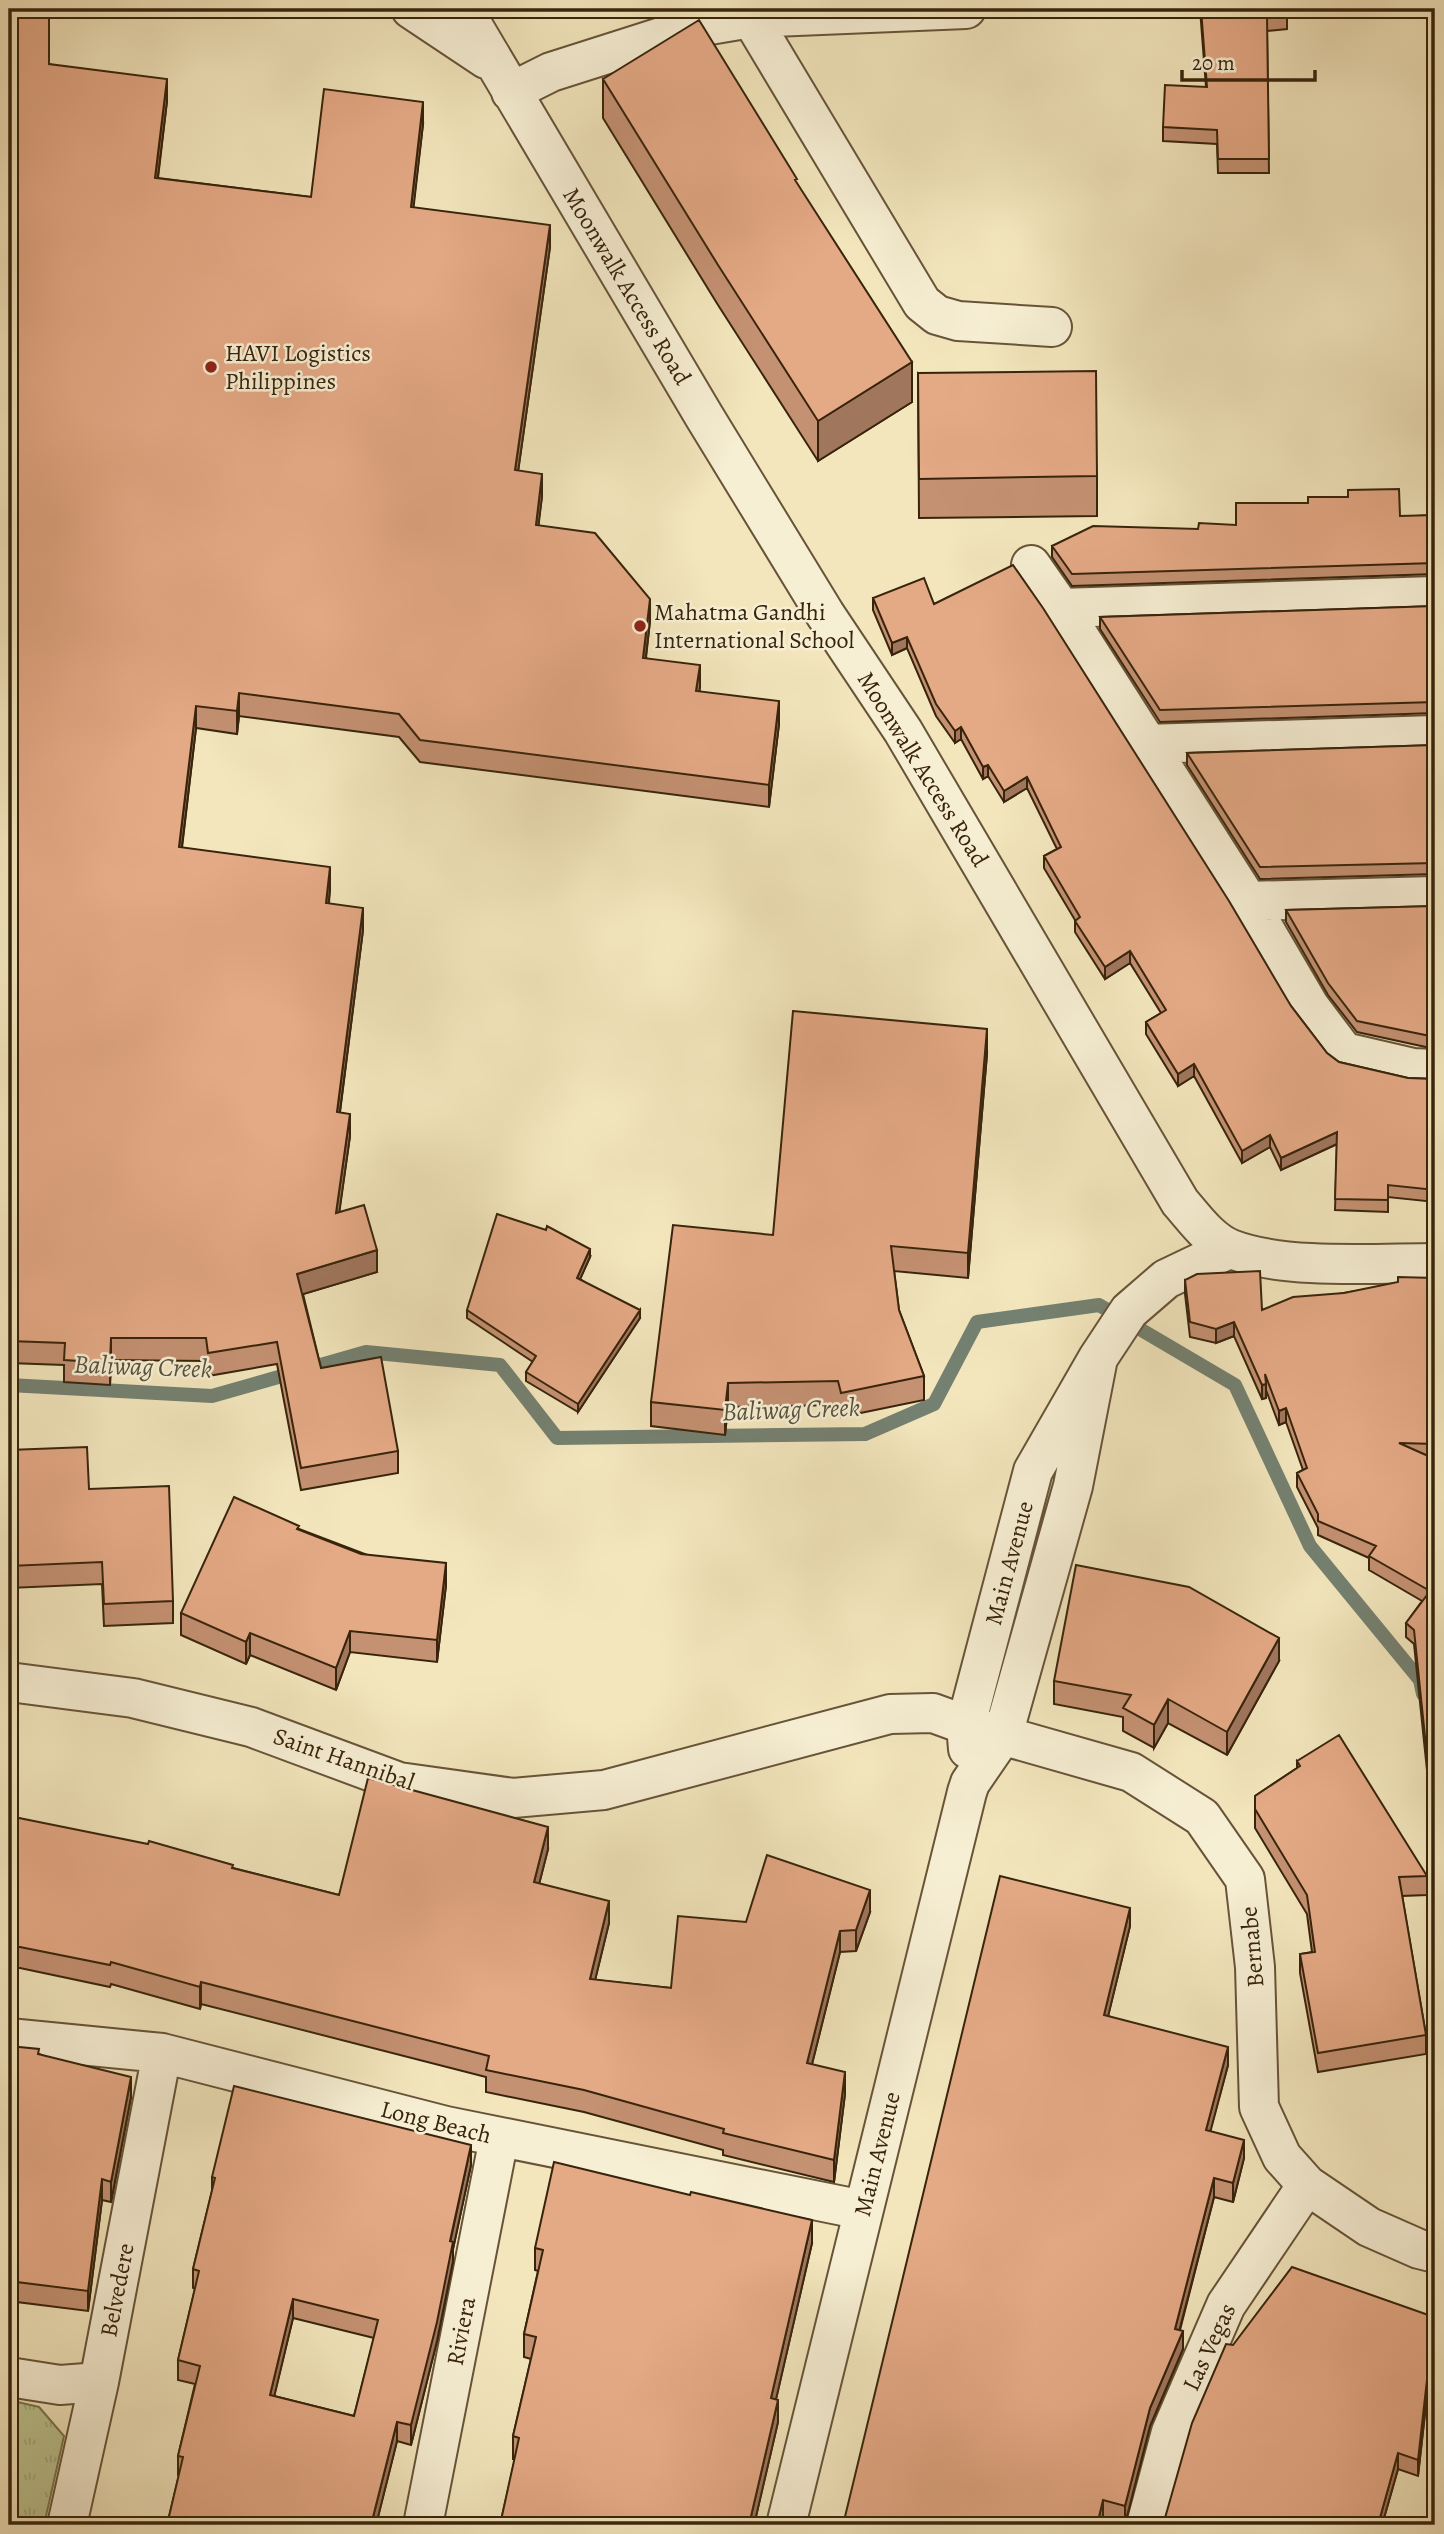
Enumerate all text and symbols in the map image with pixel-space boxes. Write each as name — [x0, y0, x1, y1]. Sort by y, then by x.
scale bar — [1182, 38, 1314, 82]
text: 20 m — [1192, 49, 1235, 77]
street label: Moonwalk Access Road — [555, 181, 699, 391]
place label: HAVI Logistics Philippines — [225, 337, 371, 397]
marker: HAVI Logistics Philippines — [203, 359, 219, 375]
place label: Mahatma Gandhi International School — [654, 596, 854, 656]
marker: Mahatma Gandhi International School — [632, 618, 648, 634]
street label: Moonwalk Access Road — [850, 665, 996, 873]
water label: Baliwag Creek — [73, 1347, 213, 1386]
water label: Baliwag Creek — [721, 1390, 861, 1429]
street label: Main Avenue — [977, 1497, 1041, 1629]
street label: Saint Hannibal — [269, 1720, 419, 1798]
street label: Bernabe — [1233, 1905, 1271, 1989]
street label: Main Avenue — [846, 2088, 908, 2220]
street label: Long Beach — [377, 2093, 495, 2151]
street label: Belvedere — [92, 2240, 142, 2340]
street label: Riviera — [439, 2293, 483, 2368]
street label: Las Vegas — [1175, 2298, 1243, 2396]

